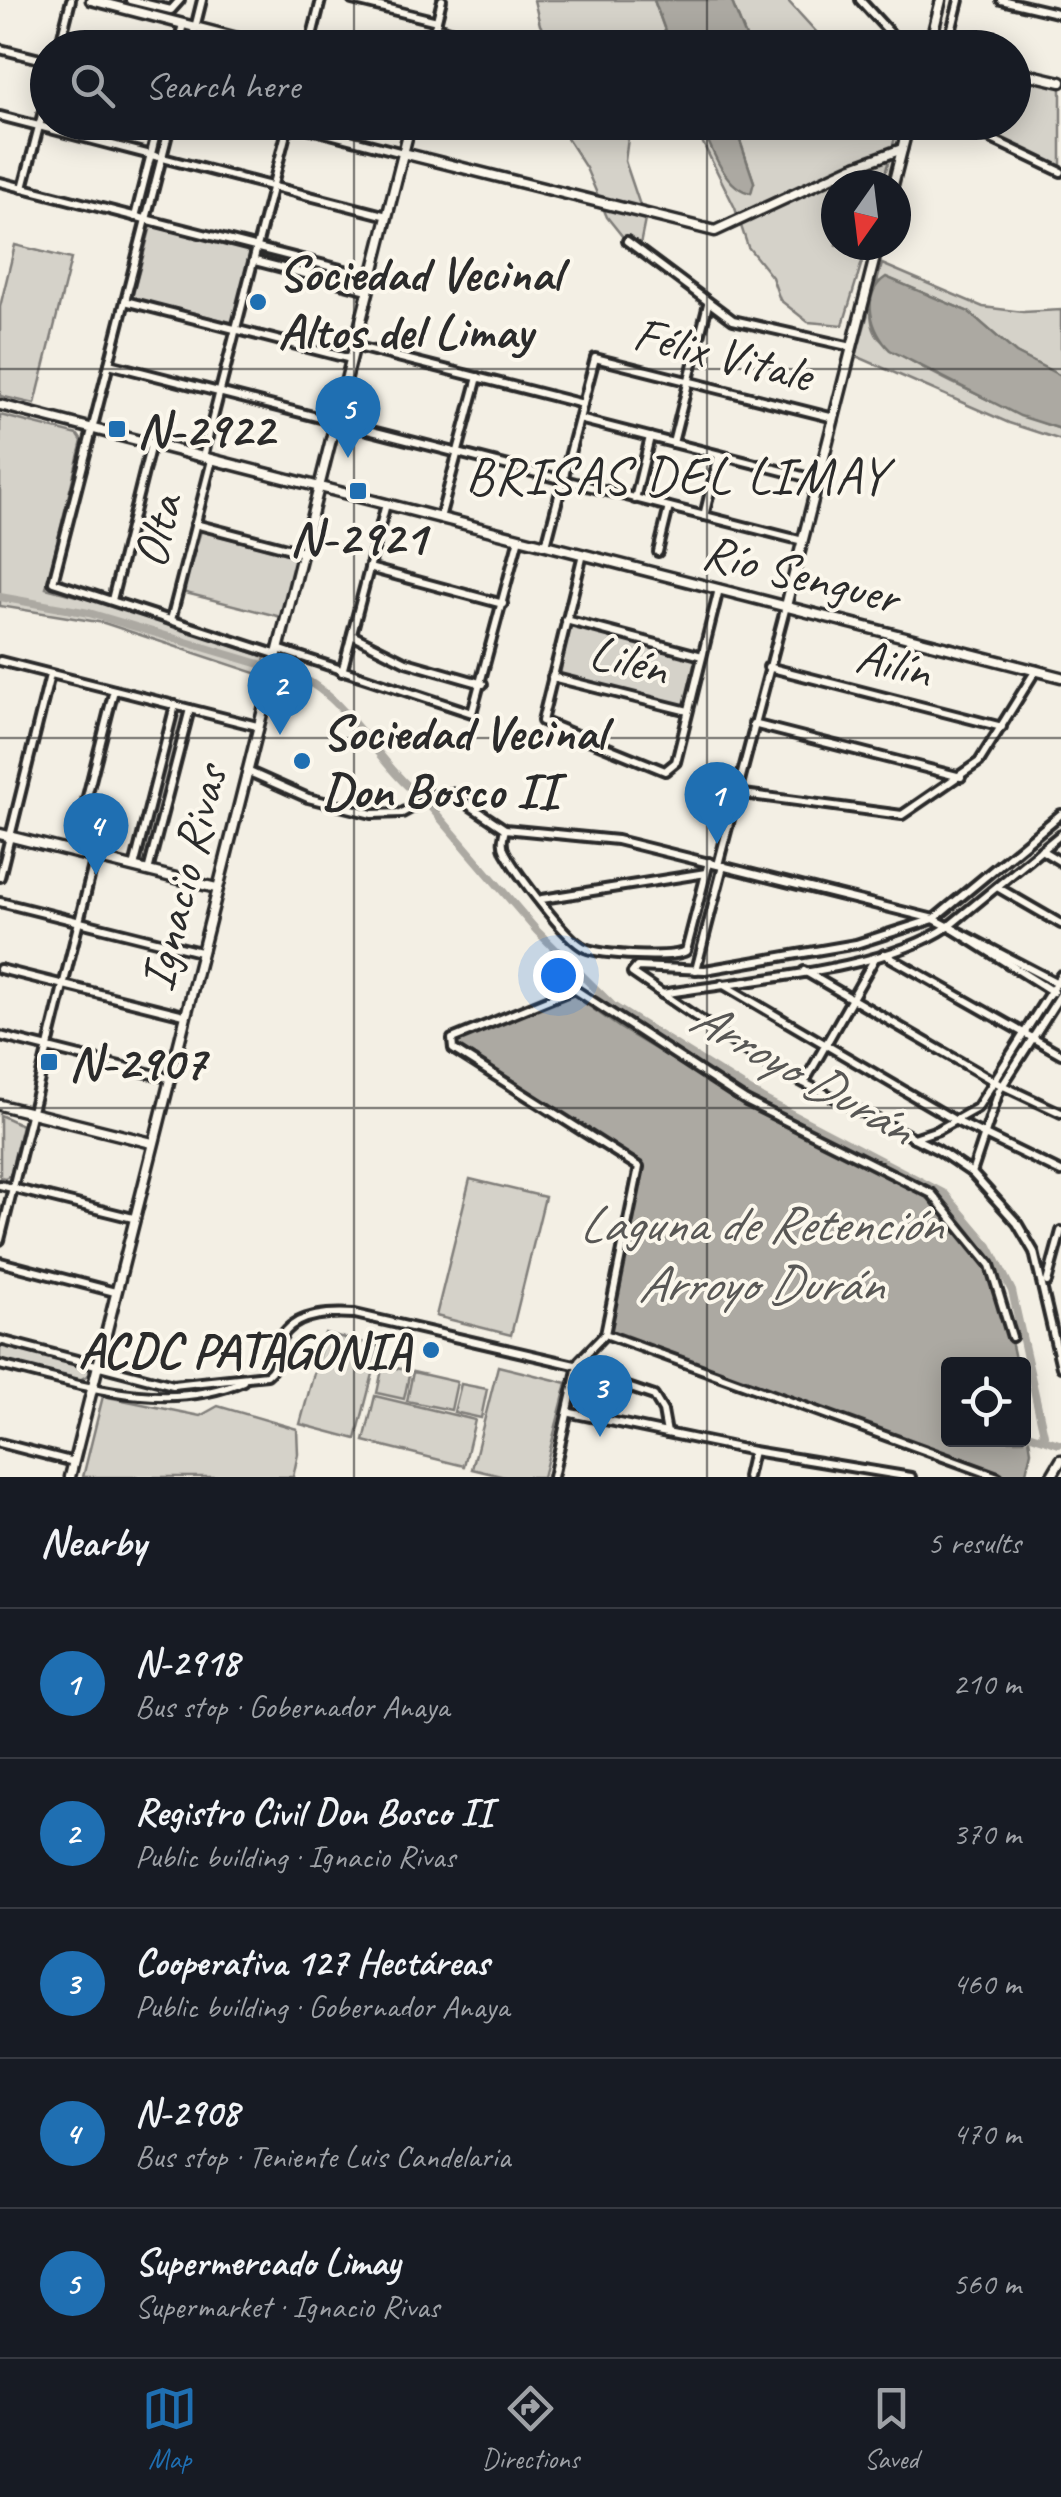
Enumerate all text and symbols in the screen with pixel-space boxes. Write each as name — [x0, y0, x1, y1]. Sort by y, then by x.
search box — [30, 30, 1031, 140]
icon: search — [65, 58, 120, 113]
text: Search here — [145, 62, 300, 109]
north arrow — [821, 170, 911, 260]
place label: Sociedad Vecinal Altos del Limay — [278, 242, 571, 363]
marker: Sociedad Vecinal Altos del Limay — [247, 291, 269, 313]
street label: Félix Vitale — [627, 301, 822, 407]
pin: 5 — [316, 376, 380, 458]
place label: N-2922 — [137, 398, 278, 461]
marker: N-2922 — [106, 418, 128, 440]
district label: BRISAS DEL LIMAY — [465, 443, 896, 509]
marker: N-2921 — [347, 480, 369, 502]
street label: Olta — [118, 485, 197, 574]
place label: N-2921 — [290, 506, 432, 569]
street label: Río Senguer — [697, 519, 909, 630]
street label: Lilén — [583, 620, 676, 700]
street label: Ailín — [850, 623, 939, 703]
pin: 2 — [248, 652, 312, 735]
place label: Sociedad Vecinal Don Bosco II — [322, 701, 615, 822]
marker: Sociedad Vecinal Don Bosco II — [291, 750, 313, 772]
street label: Ignacio Rivas — [125, 755, 242, 997]
pin: 1 — [684, 762, 750, 844]
pin: 4 — [64, 792, 128, 875]
your location — [533, 950, 584, 1001]
water label: Arroyo Durán — [679, 984, 928, 1162]
place label: N-2907 — [69, 1031, 210, 1094]
marker: N-2907 — [38, 1051, 60, 1073]
water label: Laguna de Retención Arroyo Durán — [579, 1191, 945, 1317]
place label: ACDC PATAGONIA — [78, 1319, 413, 1382]
marker: ACDC PATAGONIA — [420, 1339, 442, 1361]
pin: 3 — [568, 1354, 632, 1437]
map controls — [941, 1357, 1031, 1447]
button: locate — [941, 1357, 1031, 1447]
text: Nearby — [40, 1516, 146, 1569]
text: 5 results — [927, 1522, 1021, 1563]
text: N-2918 — [135, 1639, 239, 1686]
text: 1 — [65, 1663, 80, 1704]
text: 210 m — [952, 1663, 1021, 1704]
text: Bus stop · Gobernador Anaya — [135, 1686, 449, 1727]
text: Registro Civil Don Bosco II — [135, 1789, 492, 1836]
text: 2 — [65, 1813, 80, 1854]
text: 370 m — [952, 1813, 1021, 1854]
text: Public building · Ignacio Rivas — [135, 1836, 455, 1877]
text: Cooperativa 127 Hectáreas — [135, 1939, 489, 1986]
text: 3 — [65, 1963, 80, 2004]
text: 460 m — [952, 1963, 1021, 2004]
text: Public building · Gobernador Anaya — [135, 1986, 509, 2027]
text: N-2908 — [135, 2089, 239, 2136]
text: 4 — [65, 2113, 80, 2154]
text: 470 m — [952, 2113, 1021, 2154]
text: Bus stop · Teniente Luis Candelaria — [135, 2136, 510, 2177]
text: Supermercado Limay — [135, 2239, 400, 2286]
text: 5 — [66, 2263, 79, 2304]
text: 560 m — [952, 2263, 1021, 2304]
text: Supermarket · Ignacio Rivas — [135, 2286, 439, 2327]
tab: Map — [142, 2381, 197, 2476]
tab: Directions — [482, 2381, 579, 2476]
tab: Saved — [864, 2381, 919, 2476]

